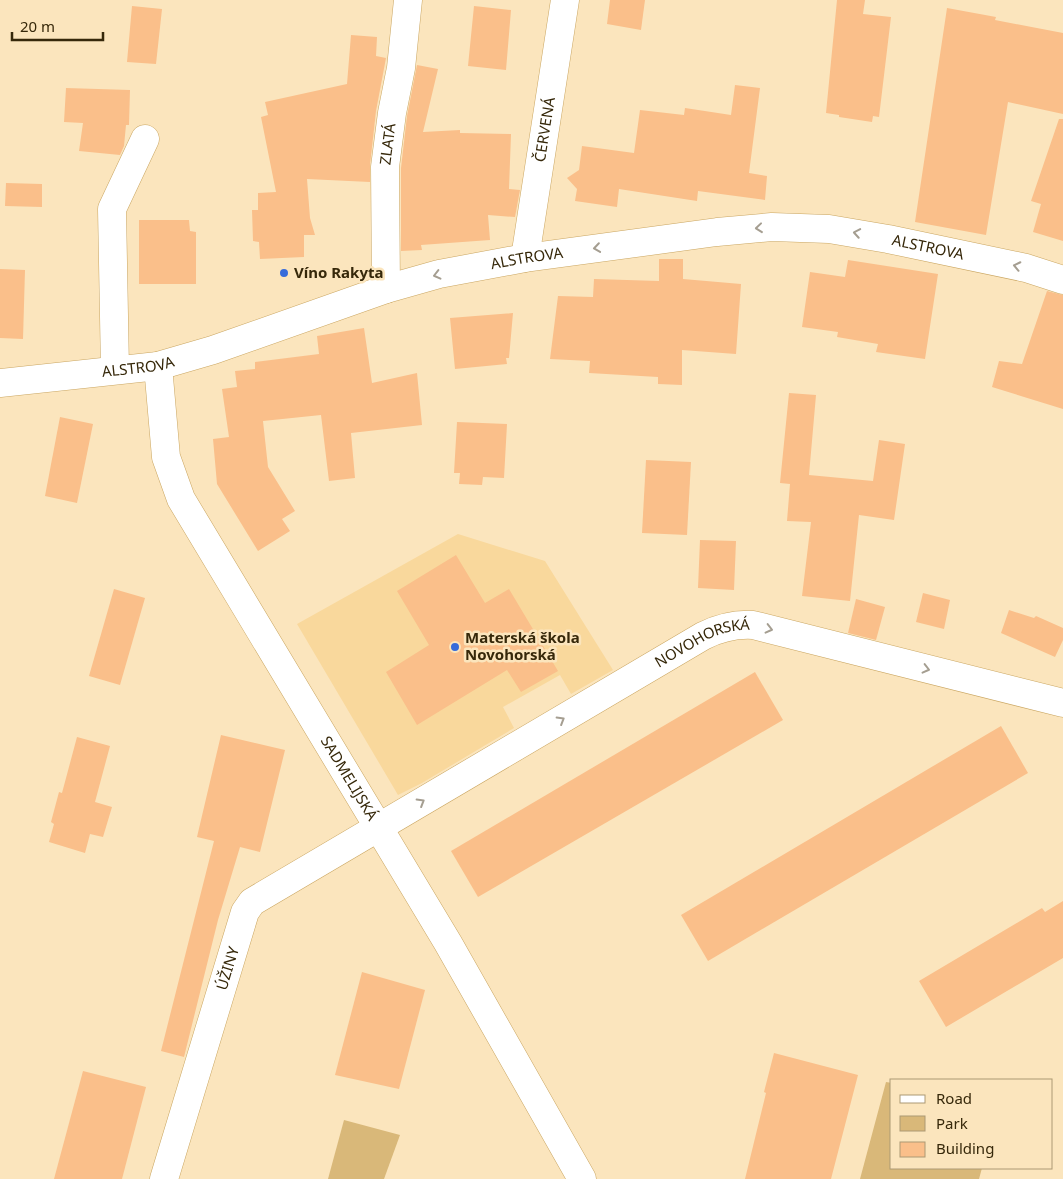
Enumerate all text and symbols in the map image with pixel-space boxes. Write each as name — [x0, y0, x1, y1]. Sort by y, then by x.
scale bar — [12, 10, 104, 42]
text: 20 m — [20, 16, 55, 36]
street label: ČERVENÁ — [529, 95, 559, 163]
street label: ZLATÁ — [374, 122, 400, 166]
one-way arrow — [754, 222, 762, 233]
one-way arrow — [853, 229, 862, 239]
street label: ALSTROVA — [891, 229, 966, 264]
street label: ALSTROVA — [489, 242, 565, 273]
one-way arrow — [593, 243, 602, 253]
one-way arrow — [1012, 261, 1021, 271]
place label: Víno Rakyta — [294, 262, 383, 282]
marker: Víno Rakyta — [278, 267, 290, 279]
one-way arrow — [433, 269, 442, 280]
street label: ALSTROVA — [101, 351, 177, 381]
street label: NOVOHORSKÁ — [651, 614, 750, 671]
one-way arrow — [764, 623, 773, 634]
place label: Materská škola Novohorská — [465, 627, 580, 664]
marker: Materská škola Novohorská — [449, 641, 461, 653]
one-way arrow — [922, 663, 931, 674]
one-way arrow — [556, 716, 565, 726]
street label: SADMELIJSKÁ — [317, 732, 383, 824]
one-way arrow — [416, 799, 425, 809]
street label: ÚŽINY — [211, 943, 243, 992]
legend — [890, 1079, 1053, 1169]
text: Road — [936, 1088, 972, 1108]
text: Park — [936, 1113, 968, 1133]
text: Building — [936, 1138, 994, 1158]

